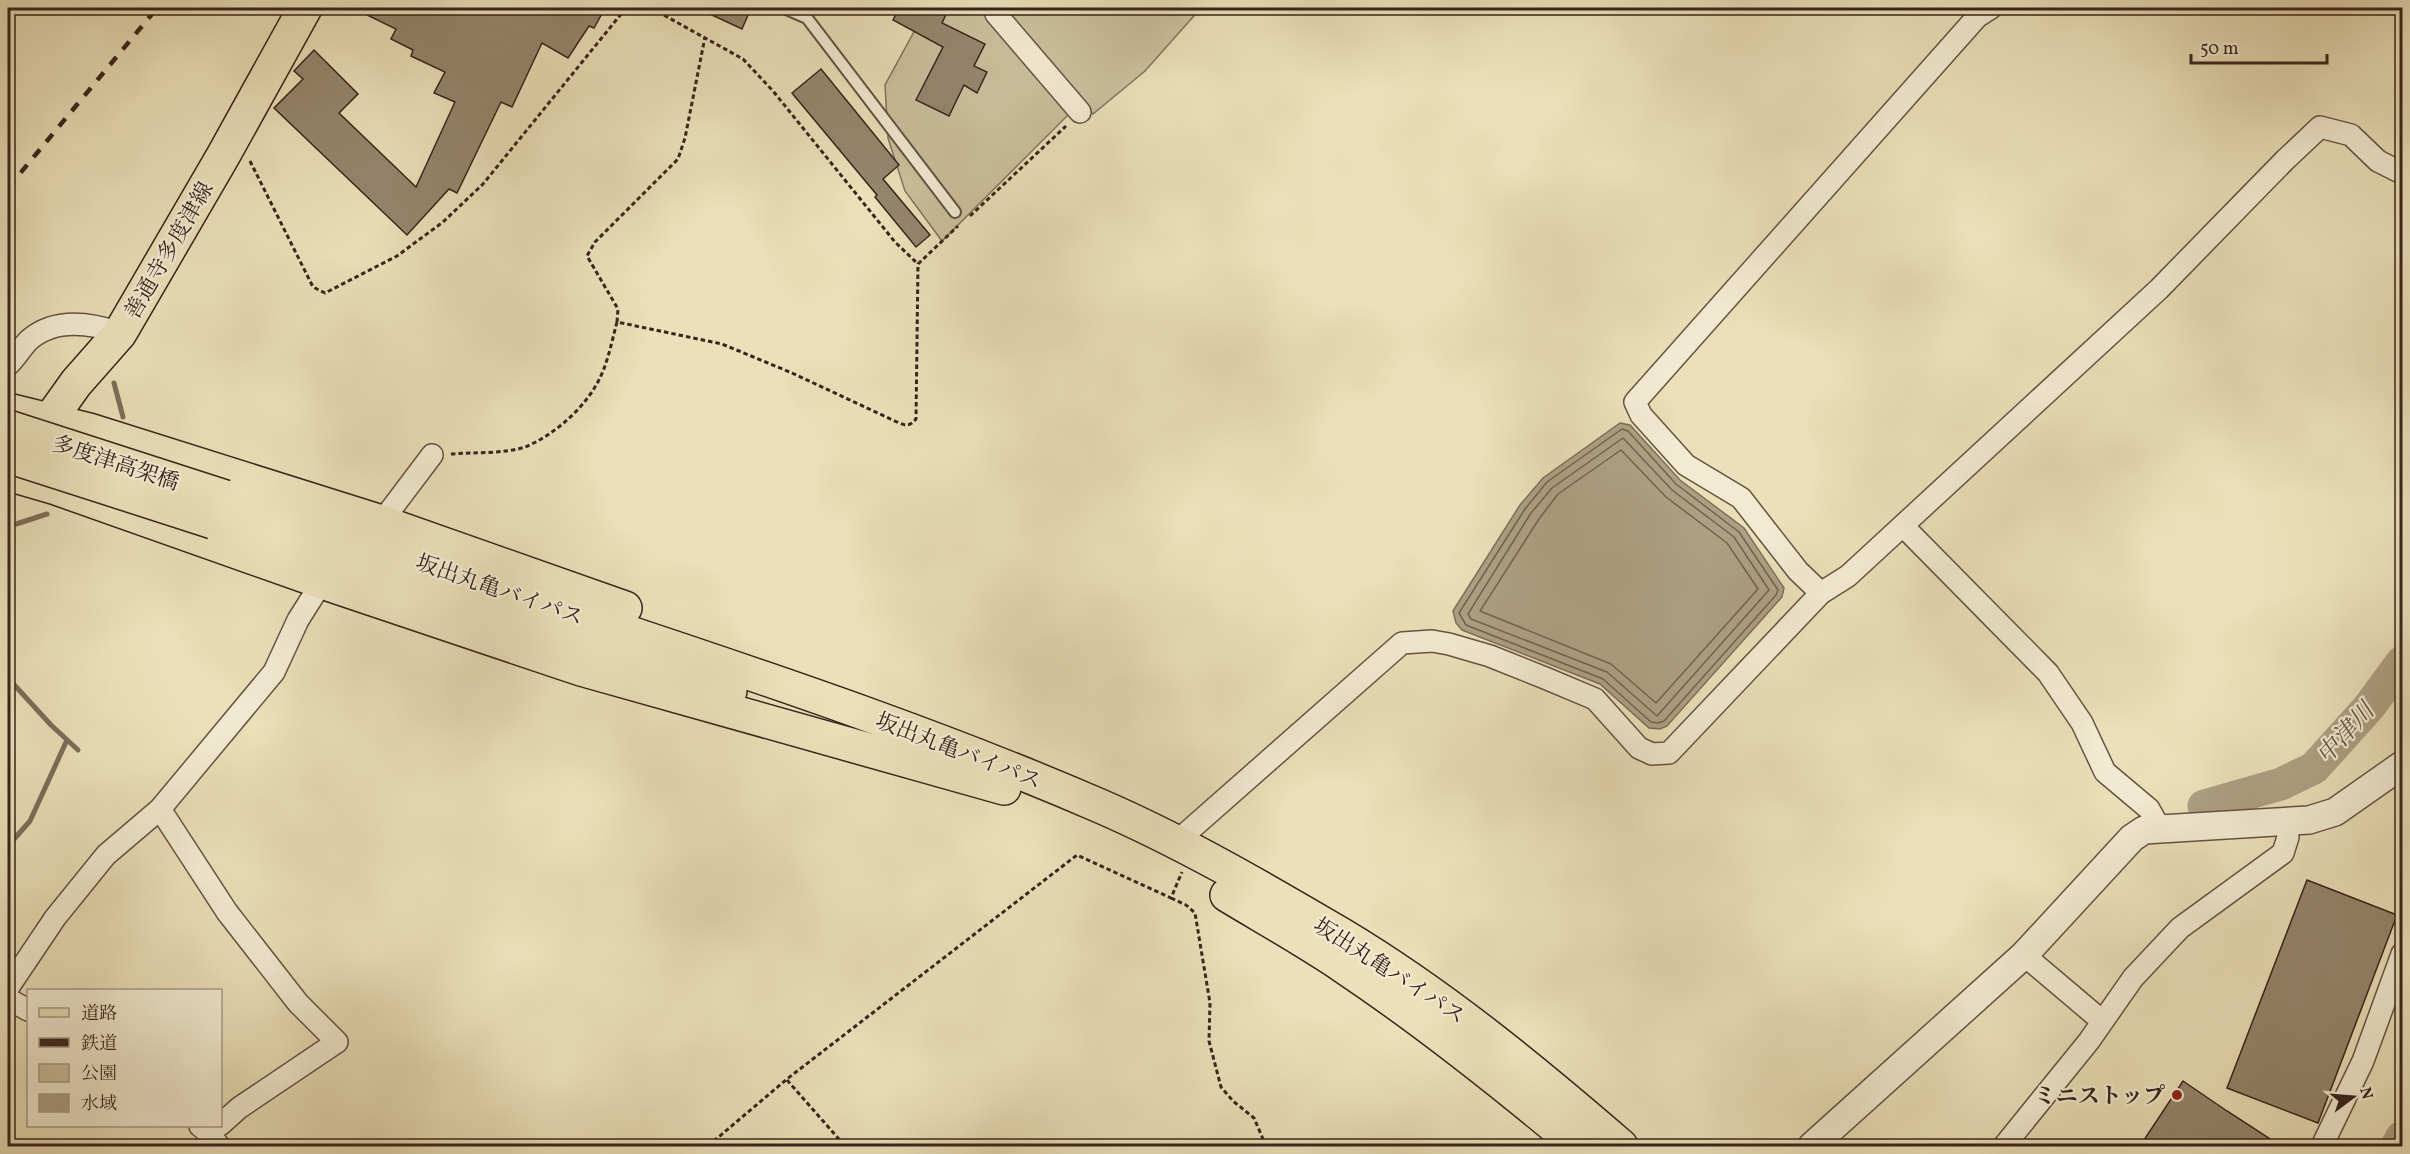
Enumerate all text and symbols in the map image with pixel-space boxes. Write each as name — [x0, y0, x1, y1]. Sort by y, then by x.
scale bar — [2191, 27, 2328, 65]
text: 50 m — [2200, 37, 2239, 62]
street label: 善通寺多度津線 — [118, 177, 222, 326]
street label: 多度津高架橋 — [48, 429, 183, 500]
street label: 坂出丸亀バイパス — [411, 548, 587, 635]
water label: 中津川 — [2310, 694, 2385, 772]
street label: 坂出丸亀バイパス — [871, 706, 1046, 798]
street label: 坂出丸亀バイパス — [1307, 911, 1471, 1033]
legend — [27, 989, 222, 1127]
text: 道路 — [81, 1002, 117, 1027]
text: 鉄道 — [81, 1032, 117, 1057]
text: 公園 — [81, 1062, 117, 1087]
north arrow — [2323, 1067, 2383, 1127]
place label: ミニストップ — [2034, 1082, 2165, 1113]
text: N — [2353, 1085, 2378, 1102]
marker: ミニストップ — [2170, 1088, 2184, 1102]
text: 水域 — [81, 1092, 117, 1117]

